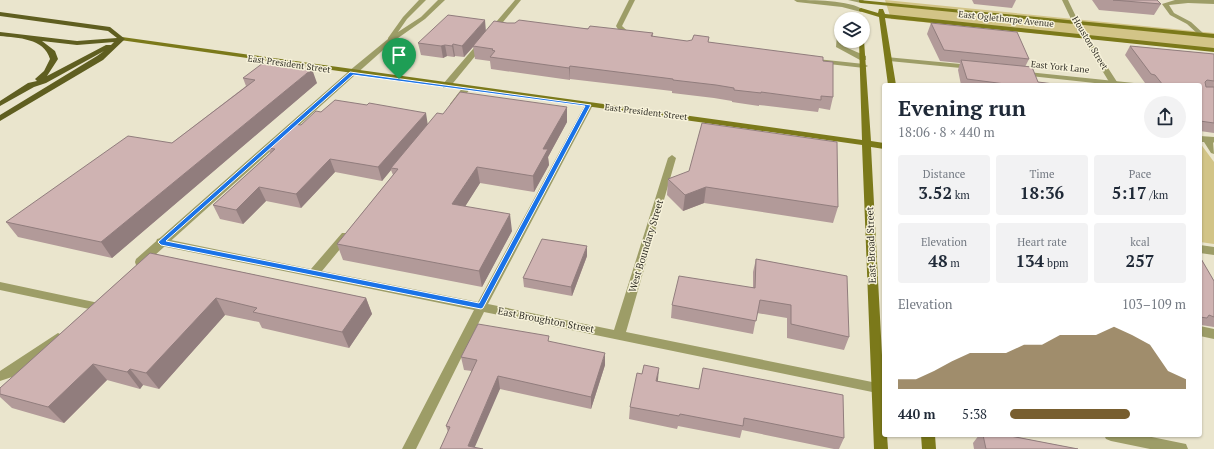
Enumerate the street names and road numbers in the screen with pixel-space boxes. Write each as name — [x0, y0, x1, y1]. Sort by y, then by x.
street label: East Oglethorpe Avenue — [958, 8, 1055, 30]
street label: Houston Street — [1069, 14, 1111, 73]
street label: East President Street — [247, 52, 332, 76]
street label: East York Lane — [1030, 58, 1090, 76]
street label: East President Street — [604, 101, 689, 123]
street label: West Boundary Street — [626, 198, 666, 294]
street label: East Broad Street — [863, 206, 879, 283]
street label: East Broughton Street — [497, 304, 596, 336]

